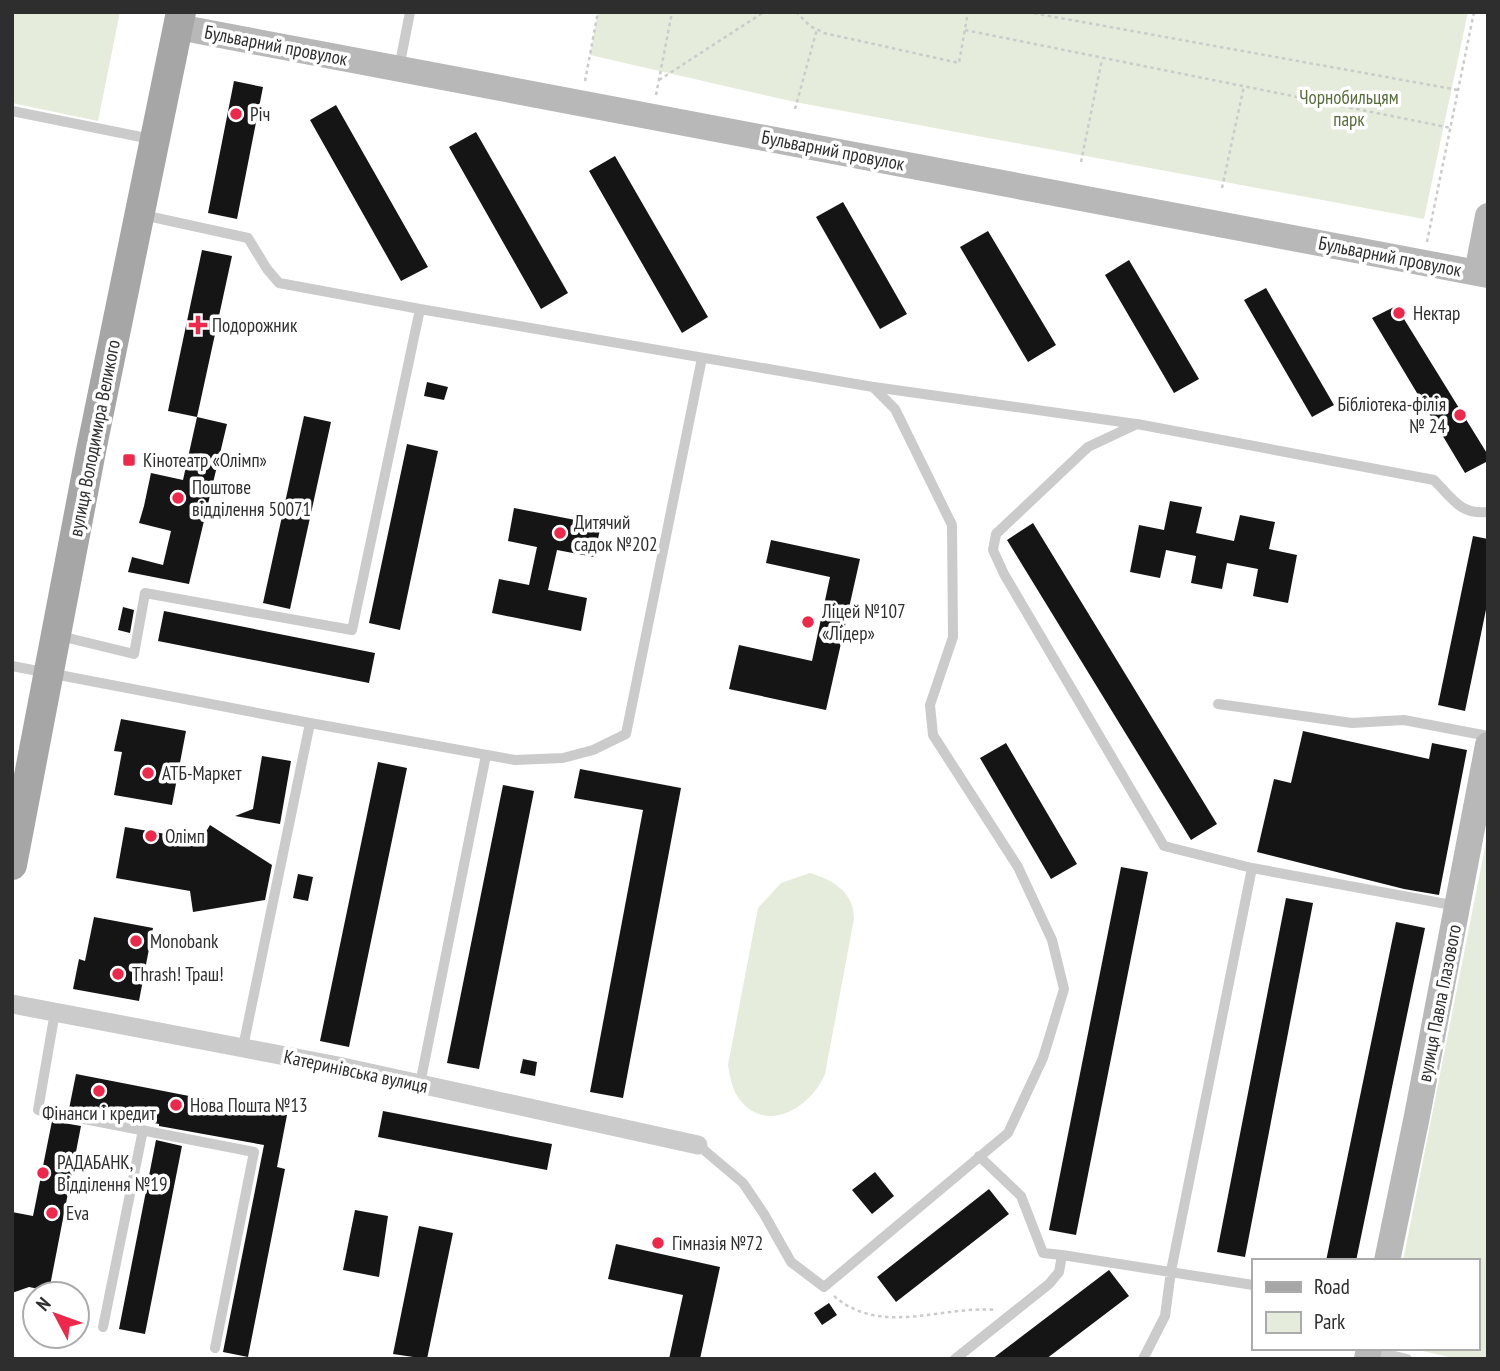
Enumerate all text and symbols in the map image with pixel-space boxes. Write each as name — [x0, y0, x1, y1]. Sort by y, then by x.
street label: Бульварний провулок — [202, 19, 350, 71]
park label: Чорнобильцям парк — [1299, 85, 1399, 131]
place label: Річ — [250, 102, 270, 126]
marker: Річ — [228, 106, 244, 122]
street label: Бульварний провулок — [759, 124, 907, 176]
street label: Бульварний провулок — [1316, 230, 1464, 282]
place label: Нектар — [1413, 301, 1460, 325]
marker: Нектар — [1391, 305, 1407, 321]
place label: Подорожник — [212, 313, 298, 337]
marker: Подорожник — [190, 317, 206, 333]
street label: вулиця Володимира Великого — [63, 338, 125, 538]
place label: Бібліотека-філія № 24 — [1337, 392, 1446, 438]
marker: Бібліотека-філія № 24 — [1452, 407, 1468, 423]
place label: Кінотеатр «Олімп» — [143, 448, 267, 472]
marker: Кінотеатр «Олімп» — [121, 452, 137, 468]
place label: Поштове відділення 50071 — [192, 475, 311, 521]
marker: Поштове відділення 50071 — [170, 490, 186, 506]
place label: Дитячий садок №202 — [574, 510, 658, 556]
marker: Дитячий садок №202 — [552, 525, 568, 541]
place label: Ліцей №107 «Лідер» — [821, 599, 906, 645]
marker: Ліцей №107 «Лідер» — [800, 614, 816, 630]
place label: АТБ-Маркет — [162, 761, 242, 785]
marker: АТБ-Маркет — [140, 765, 156, 781]
place label: Олімп — [165, 824, 205, 848]
marker: Олімп — [143, 828, 159, 844]
street label: вулиця Павла Глазового — [1412, 922, 1466, 1084]
place label: Monobank — [150, 929, 219, 953]
marker: Monobank — [128, 933, 144, 949]
place label: Thrash! Траш! — [132, 962, 224, 986]
marker: Thrash! Траш! — [110, 966, 126, 982]
street label: Катеринівська вулиця — [282, 1044, 430, 1098]
marker: Фінанси і кредит — [91, 1083, 107, 1099]
place label: Нова Пошта №13 — [190, 1093, 308, 1117]
marker: Нова Пошта №13 — [168, 1097, 184, 1113]
place label: Фінанси і кредит — [42, 1101, 157, 1125]
place label: РАДАБАНК, Відділення №19 — [57, 1150, 167, 1196]
marker: РАДАБАНК, Відділення №19 — [35, 1165, 51, 1181]
place label: Eva — [66, 1201, 89, 1225]
marker: Eva — [44, 1205, 60, 1221]
place label: Гімназія №72 — [672, 1231, 763, 1255]
marker: Гімназія №72 — [650, 1235, 666, 1251]
legend — [1252, 1259, 1479, 1350]
text: Road — [1314, 1273, 1350, 1300]
north arrow — [21, 1280, 91, 1350]
text: N — [31, 1292, 56, 1316]
text: Park — [1314, 1308, 1345, 1335]

